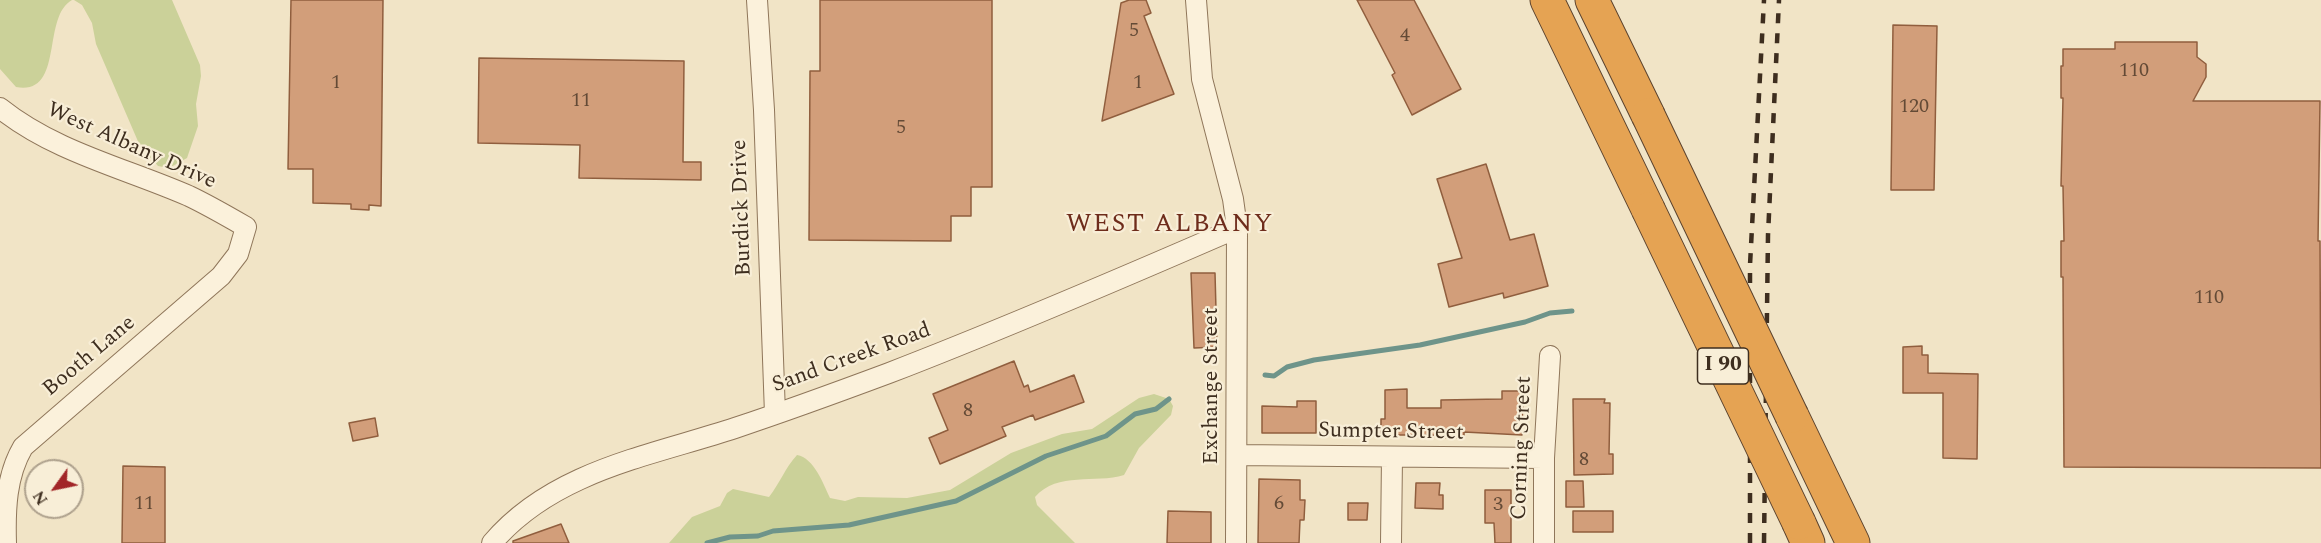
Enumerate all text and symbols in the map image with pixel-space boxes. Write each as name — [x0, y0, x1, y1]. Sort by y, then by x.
house number: 5 — [1129, 20, 1139, 44]
house number: 4 — [1400, 25, 1410, 49]
house number: 110 — [2119, 60, 2149, 84]
house number: 1 — [331, 72, 341, 96]
house number: 1 — [1133, 72, 1143, 96]
house number: 11 — [571, 90, 591, 114]
house number: 120 — [1899, 96, 1929, 120]
street label: West Albany Drive — [42, 98, 220, 196]
house number: 5 — [896, 117, 906, 141]
street label: Burdick Drive — [727, 139, 759, 277]
district label: WEST ALBANY — [1066, 210, 1274, 242]
house number: 110 — [2194, 287, 2224, 311]
street label: Exchange Street — [1200, 307, 1226, 465]
street label: Booth Lane — [38, 311, 142, 403]
street label: Sand Creek Road — [769, 318, 935, 400]
road number: I 90 — [1698, 348, 1748, 384]
street label: Corning Street — [1507, 376, 1539, 520]
house number: 8 — [963, 400, 973, 424]
street label: Sumpter Street — [1318, 419, 1464, 447]
house number: 8 — [1579, 449, 1589, 473]
north arrow — [24, 459, 84, 519]
text: N — [27, 486, 54, 510]
house number: 11 — [134, 493, 154, 517]
house number: 6 — [1274, 493, 1284, 517]
house number: 3 — [1493, 494, 1503, 518]

